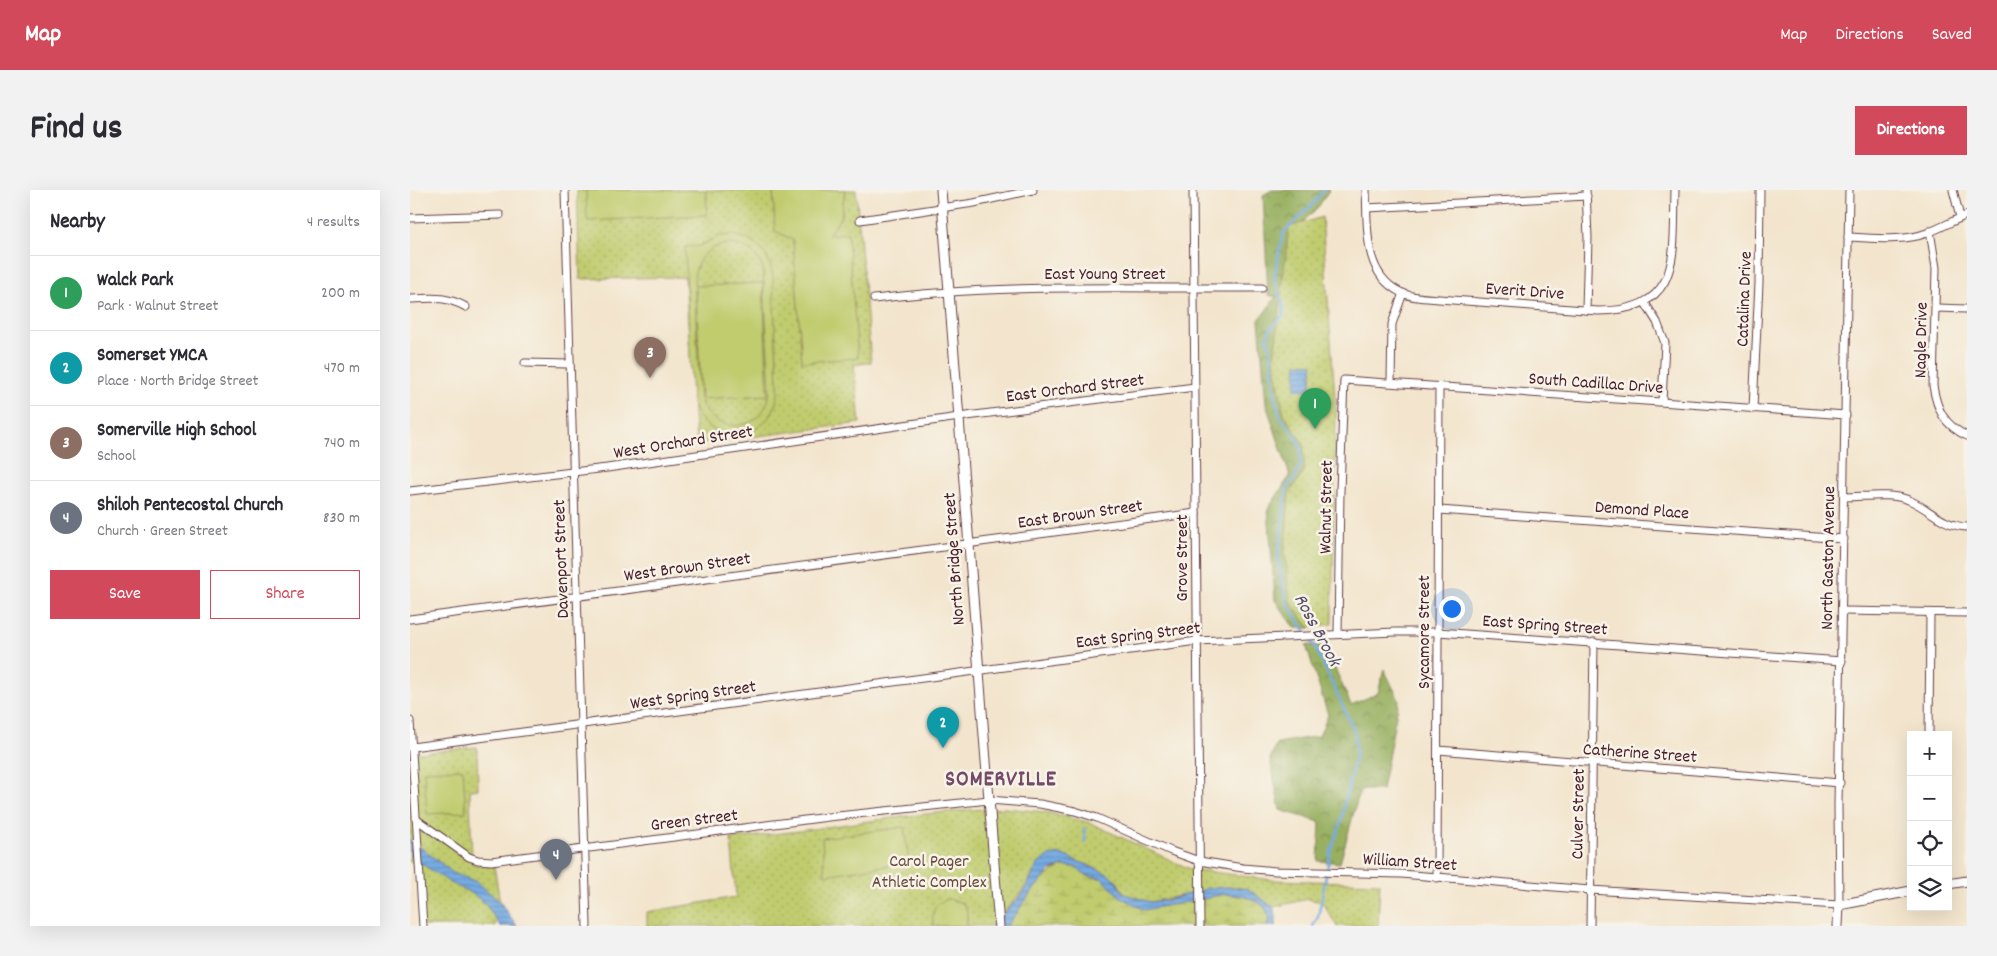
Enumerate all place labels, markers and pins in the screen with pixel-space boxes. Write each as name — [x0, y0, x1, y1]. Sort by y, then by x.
pin: 3 — [634, 337, 666, 378]
pin: 1 — [1299, 388, 1331, 429]
pin: 2 — [927, 707, 959, 748]
pin: 4 — [540, 839, 572, 880]

